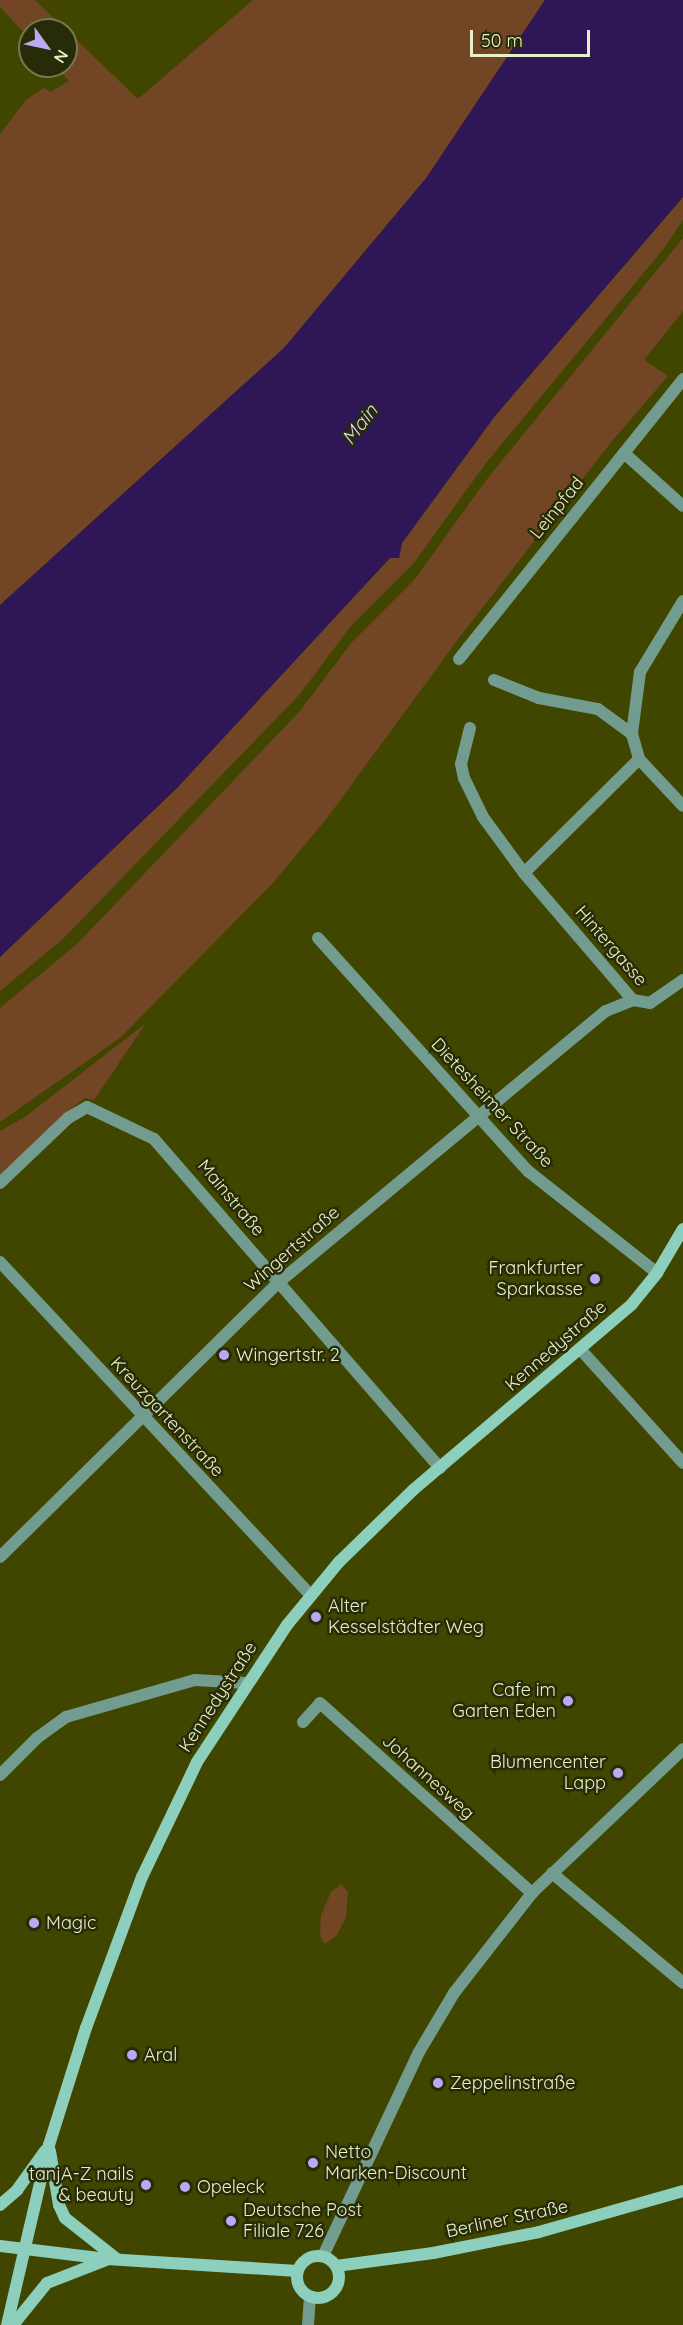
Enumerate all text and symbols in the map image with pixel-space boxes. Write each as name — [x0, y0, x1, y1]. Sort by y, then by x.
north arrow — [18, 18, 78, 78]
scale bar — [473, 18, 593, 56]
text: 50 m — [481, 29, 523, 52]
text: N — [50, 46, 73, 67]
water label: Main — [336, 399, 382, 449]
street label: Leinpfad — [526, 473, 588, 543]
street label: Hintergasse — [570, 901, 652, 991]
street label: Dietesheimer Straße — [426, 1034, 558, 1172]
street label: Mainstraße — [193, 1155, 269, 1241]
street label: Wingertstraße — [240, 1202, 344, 1296]
place label: Frankfurter Sparkasse — [489, 1258, 583, 1300]
marker: Frankfurter Sparkasse — [588, 1272, 602, 1286]
street label: Kennedystraße — [501, 1296, 611, 1396]
place label: Wingertstr. 2 — [236, 1344, 340, 1366]
marker: Wingertstr. 2 — [217, 1348, 231, 1362]
street label: Kreuzgartenstraße — [106, 1352, 228, 1482]
place label: Alter Kesselstädter Weg — [328, 1596, 484, 1638]
marker: Alter Kesselstädter Weg — [309, 1610, 323, 1624]
street label: Kennedystraße — [174, 1638, 262, 1756]
place label: Cafe im Garten Eden — [452, 1680, 556, 1722]
marker: Cafe im Garten Eden — [561, 1694, 575, 1708]
street label: Johannesweg — [377, 1730, 479, 1824]
place label: Blumencenter Lapp — [490, 1752, 606, 1794]
marker: Blumencenter Lapp — [611, 1766, 625, 1780]
place label: Magic — [46, 1912, 96, 1934]
marker: Magic — [27, 1916, 41, 1930]
place label: Aral — [144, 2044, 177, 2066]
marker: Aral — [125, 2048, 139, 2062]
place label: Zeppelinstraße — [450, 2072, 575, 2094]
marker: Zeppelinstraße — [431, 2076, 445, 2090]
place label: Netto Marken-Discount — [325, 2142, 467, 2184]
marker: Netto Marken-Discount — [306, 2156, 320, 2170]
place label: tanjA-Z nails & beauty — [29, 2164, 134, 2206]
place label: Opeleck — [197, 2176, 265, 2198]
marker: tanjA-Z nails & beauty — [139, 2178, 153, 2192]
marker: Opeleck — [178, 2180, 192, 2194]
street label: Berliner Straße — [444, 2196, 570, 2242]
place label: Deutsche Post Filiale 726 — [243, 2200, 362, 2242]
marker: Deutsche Post Filiale 726 — [224, 2214, 238, 2228]

